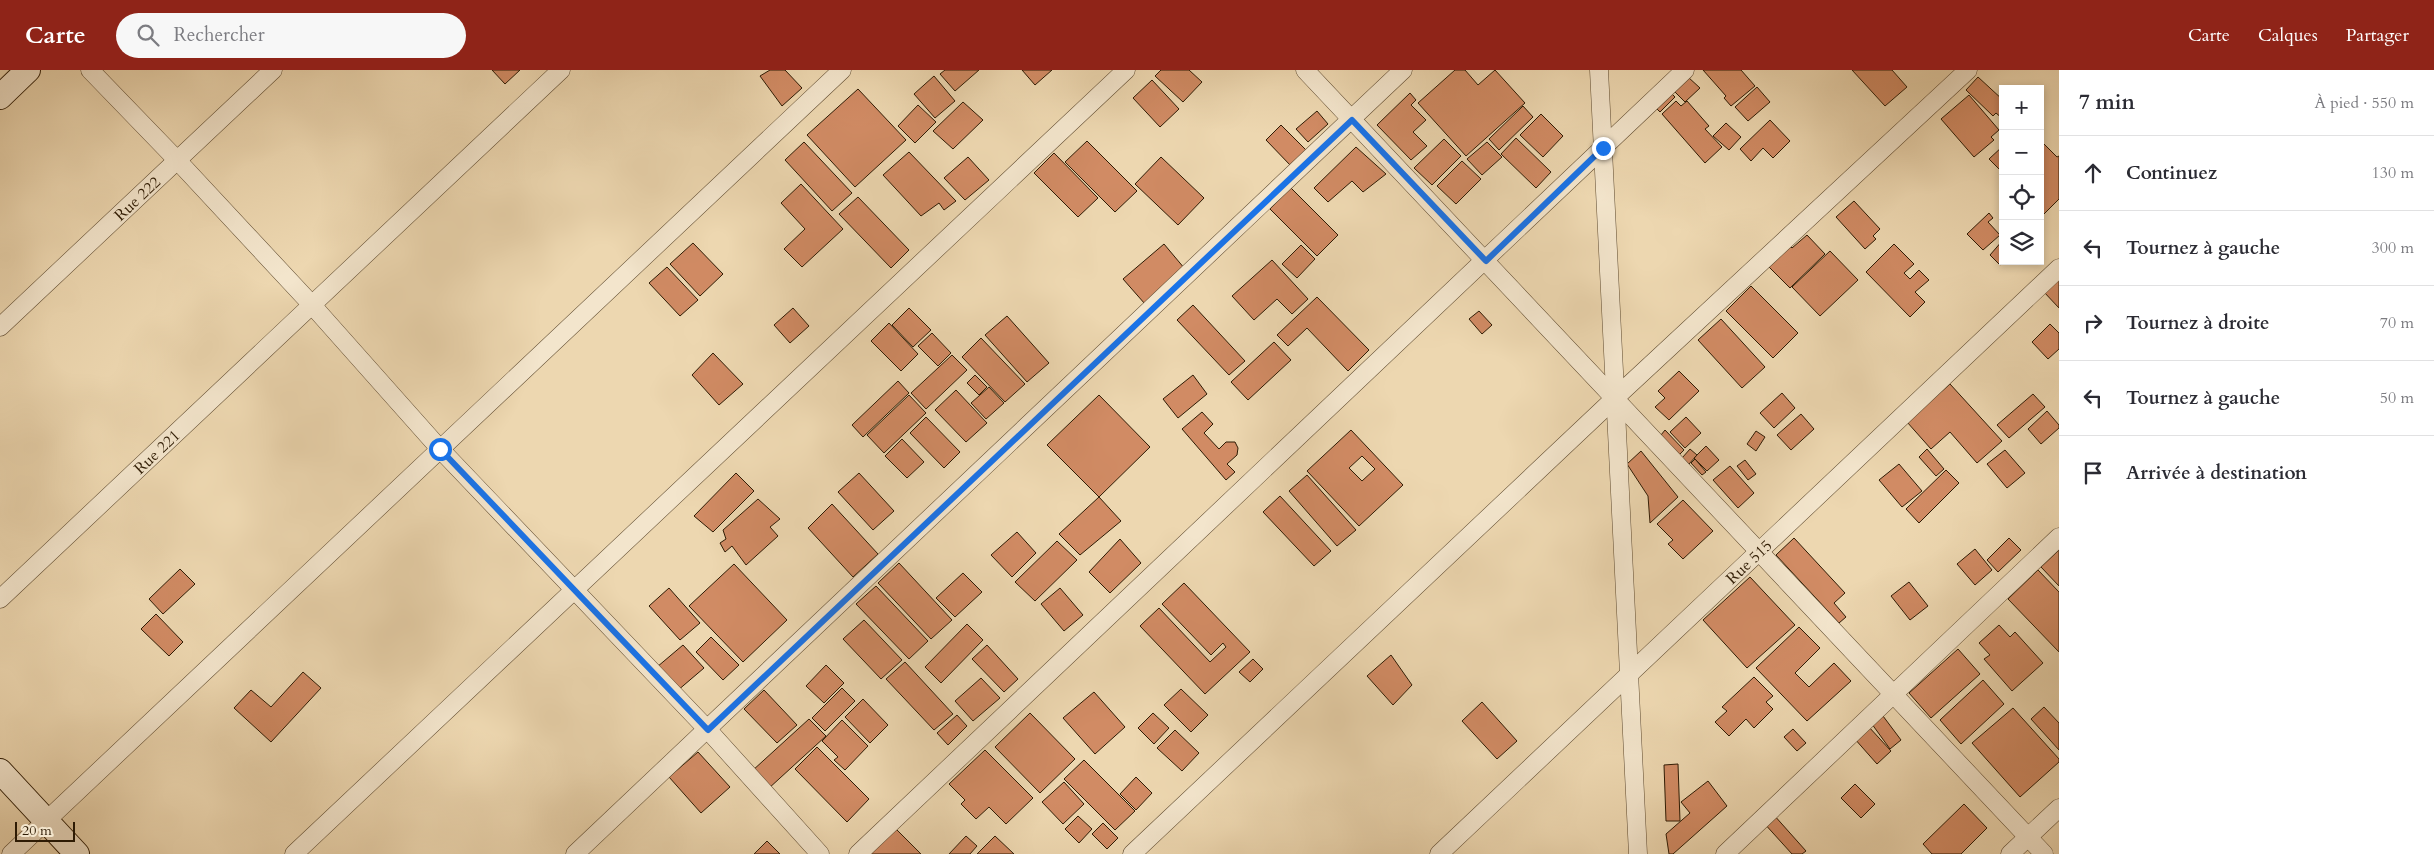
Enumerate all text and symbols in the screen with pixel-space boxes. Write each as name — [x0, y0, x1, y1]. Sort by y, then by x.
search box — [116, 13, 466, 58]
text: Carte — [25, 19, 86, 52]
icon: search — [134, 21, 162, 49]
text: Rechercher — [174, 22, 265, 48]
text: Carte — [2188, 23, 2230, 48]
text: Calques — [2258, 23, 2318, 48]
text: Partager — [2346, 23, 2409, 48]
map controls — [1999, 85, 2044, 265]
button: + — [1999, 85, 2044, 130]
text: 7 min — [2079, 88, 2135, 117]
text: À pied · 550 m — [2314, 92, 2414, 114]
button: − — [1999, 130, 2044, 175]
route end — [1592, 137, 1615, 160]
icon: ahead — [2079, 159, 2107, 187]
text: Continuez — [2126, 160, 2217, 186]
text: 130 m — [2372, 162, 2414, 184]
street label: Rue 222 — [110, 172, 166, 226]
button: locate — [1999, 175, 2044, 220]
button: layers — [1999, 220, 2044, 265]
icon: left — [2079, 234, 2107, 262]
text: Tournez à gauche — [2126, 235, 2280, 261]
text: 300 m — [2372, 237, 2414, 259]
icon: right — [2079, 309, 2107, 337]
text: Tournez à droite — [2126, 310, 2269, 336]
text: 70 m — [2380, 312, 2414, 334]
icon: left — [2079, 384, 2107, 412]
text: Tournez à gauche — [2126, 385, 2280, 411]
text: 50 m — [2380, 387, 2414, 409]
street label: Rue 221 — [129, 425, 185, 479]
route start — [429, 438, 452, 461]
icon: arrive — [2079, 459, 2107, 487]
text: Arrivée à destination — [2126, 460, 2307, 486]
street label: Rue 515 — [1721, 535, 1777, 589]
scale bar — [15, 819, 75, 842]
text: 20 m — [22, 821, 52, 840]

